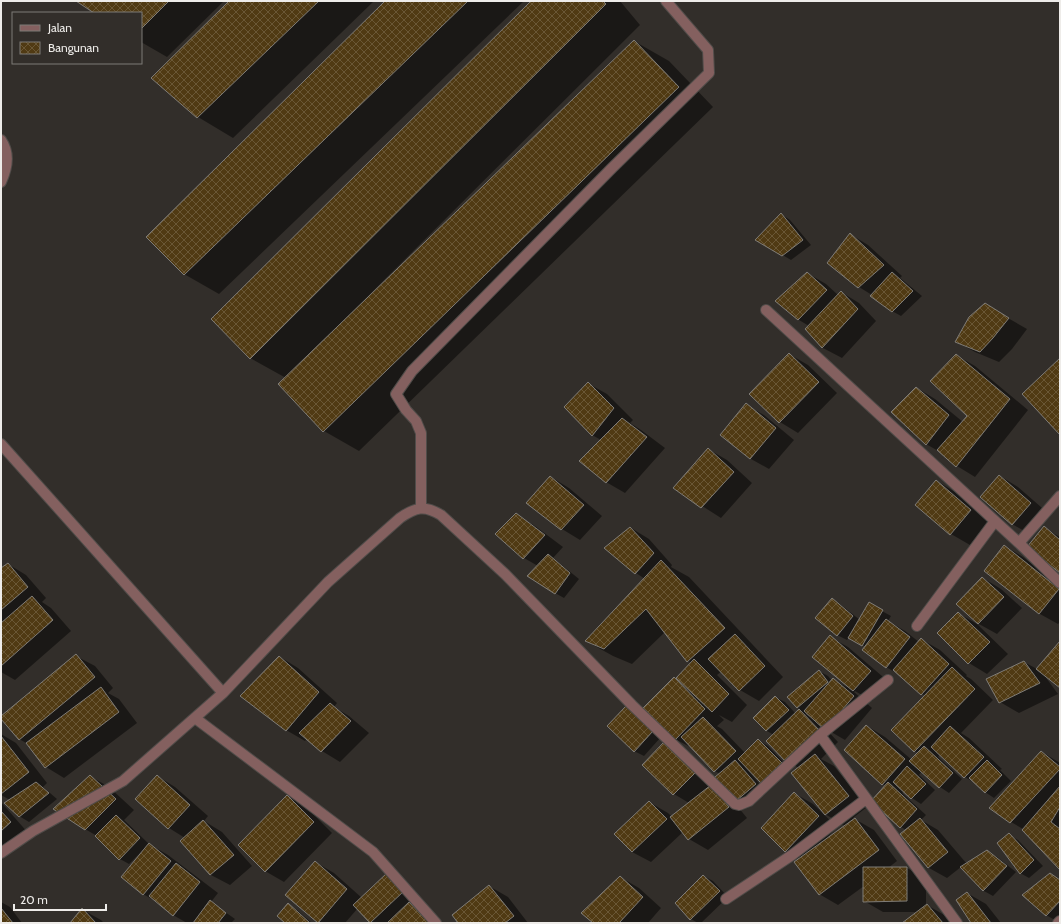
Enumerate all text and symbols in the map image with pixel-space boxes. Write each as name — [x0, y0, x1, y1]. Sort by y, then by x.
legend — [12, 12, 142, 64]
text: Jalan — [47, 20, 72, 35]
text: Bangunan — [48, 40, 99, 55]
scale bar — [14, 886, 106, 912]
text: 20 m — [20, 892, 48, 907]

